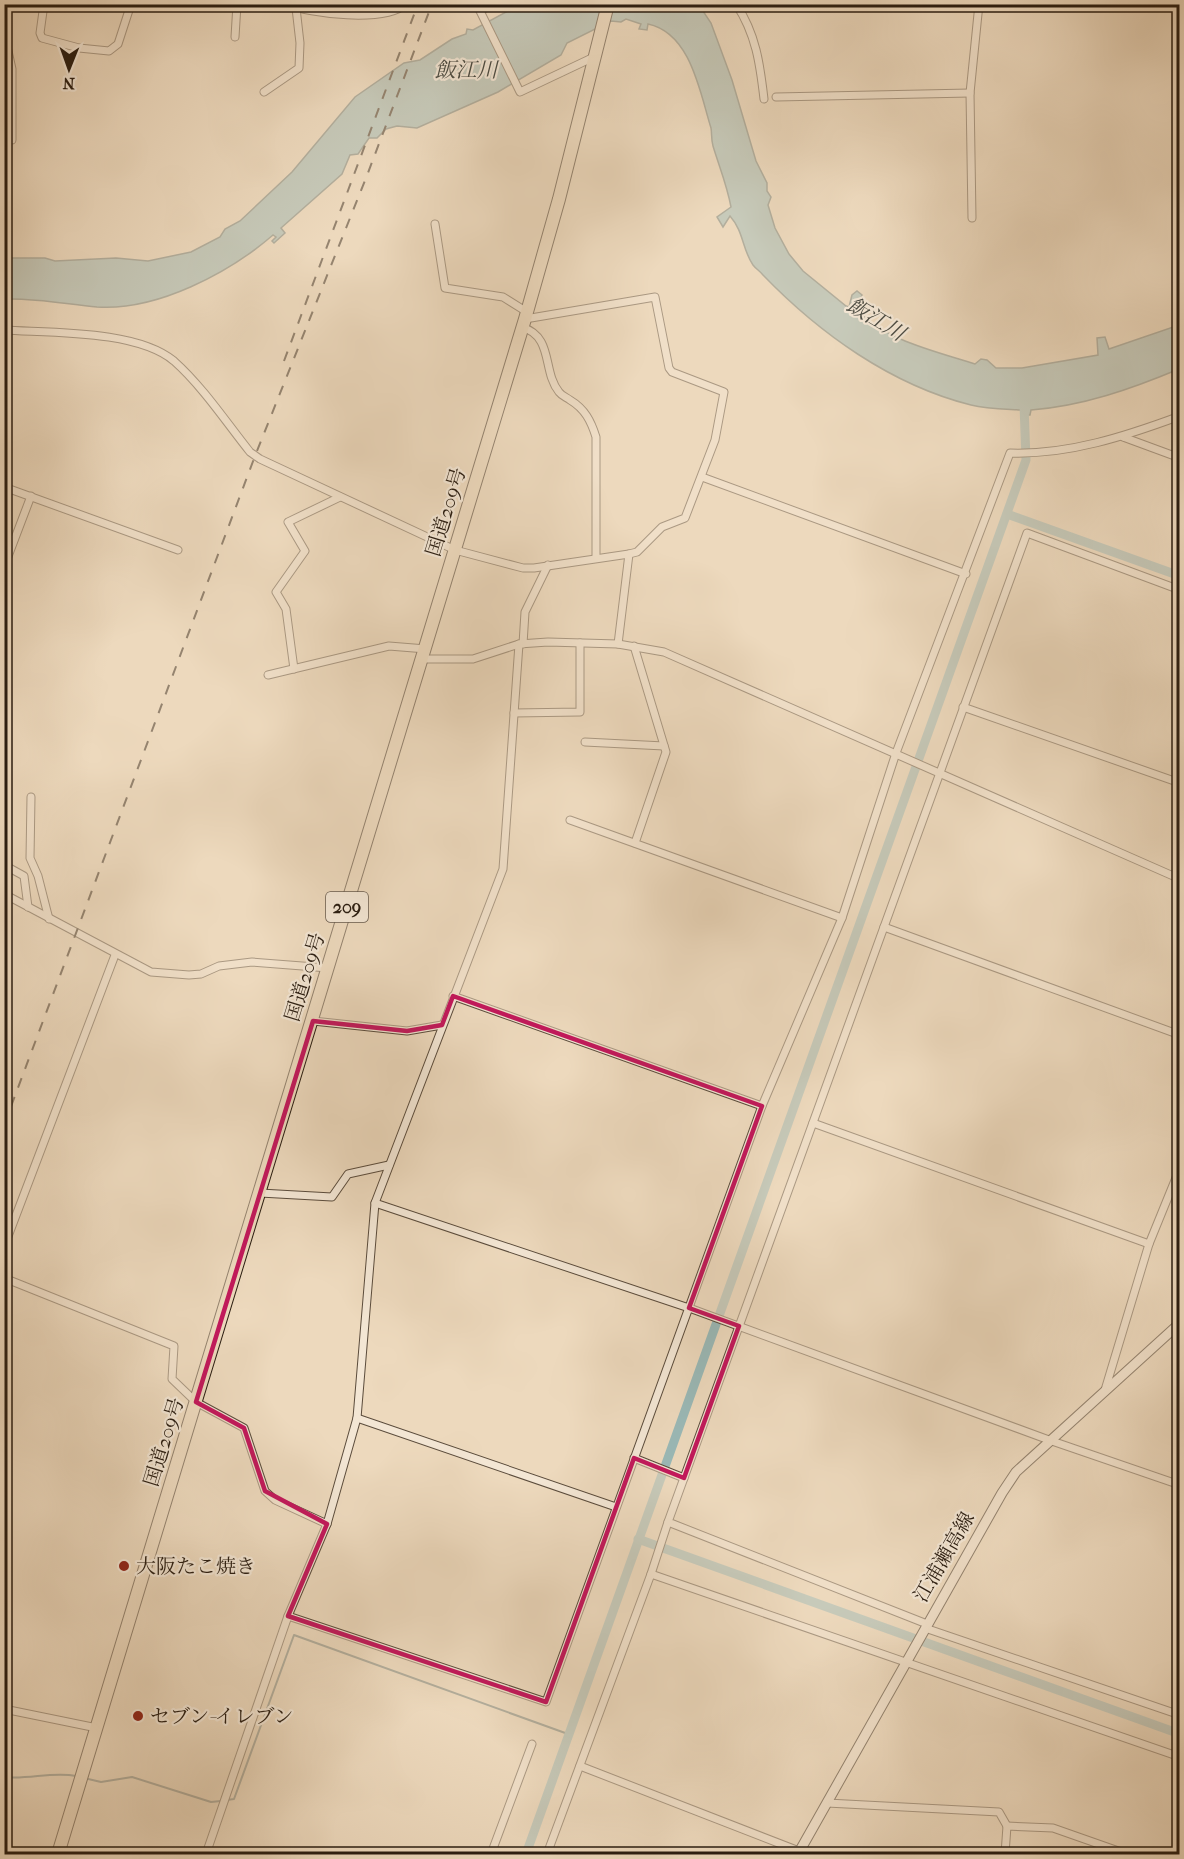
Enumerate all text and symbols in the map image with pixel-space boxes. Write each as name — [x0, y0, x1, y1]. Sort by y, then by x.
north arrow — [39, 39, 99, 99]
water label: 飯江川 — [435, 58, 499, 82]
text: N — [62, 74, 75, 93]
water label: 飯江川 — [843, 292, 911, 347]
street label: 国道209号 — [422, 465, 470, 559]
road number: 209 — [326, 892, 368, 922]
street label: 国道209号 — [281, 930, 329, 1024]
street label: 国道209号 — [140, 1395, 188, 1489]
street label: 江浦瀬高線 — [909, 1508, 979, 1606]
place label: 大阪たこ焼き — [136, 1555, 256, 1578]
marker: 大阪たこ焼き — [117, 1559, 131, 1573]
place label: セブン-イレブン — [150, 1705, 294, 1728]
marker: セブン-イレブン — [131, 1709, 145, 1723]

